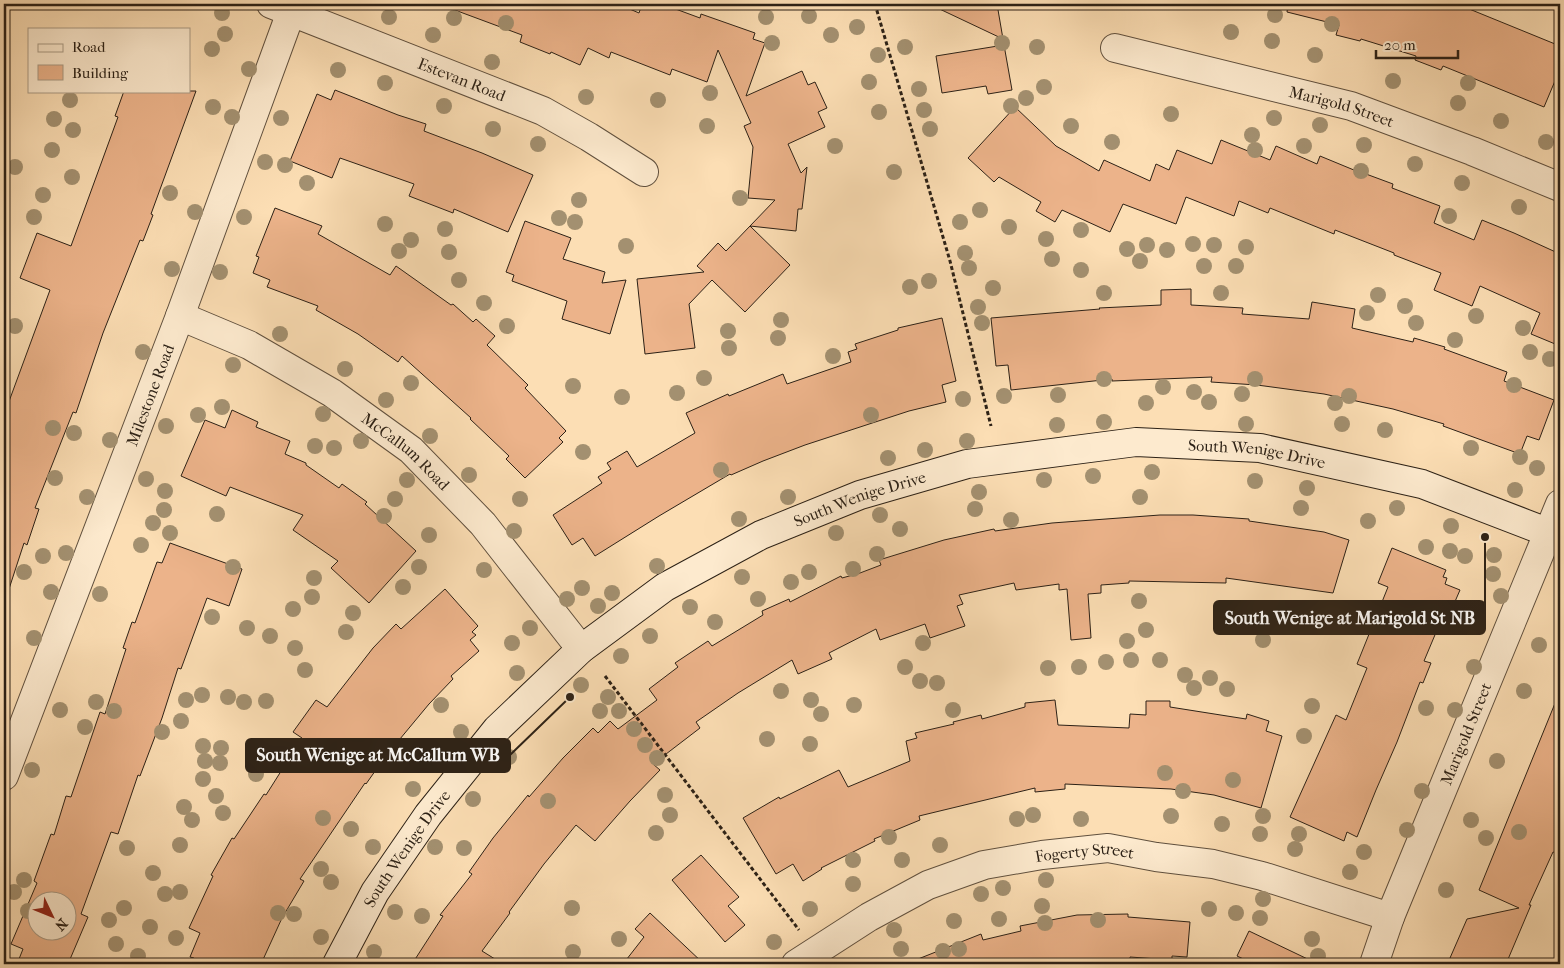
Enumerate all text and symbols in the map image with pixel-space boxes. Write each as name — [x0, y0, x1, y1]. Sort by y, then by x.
legend — [28, 28, 190, 92]
scale bar — [1376, 28, 1459, 60]
text: 20 m — [1384, 36, 1416, 54]
text: Road — [72, 38, 106, 56]
street label: Estevan Road — [415, 53, 509, 105]
text: Building — [72, 64, 129, 82]
street label: Marigold Street — [1287, 82, 1397, 131]
street label: Milestone Road — [122, 341, 178, 449]
street label: McCallum Road — [358, 408, 454, 494]
street label: South Wenige Drive — [1188, 435, 1328, 472]
street label: South Wenige Drive — [791, 467, 928, 530]
callout: South Wenige at Marigold St NB — [1214, 601, 1485, 634]
text: South Wenige at Marigold St NB — [1225, 608, 1476, 629]
street label: Marigold Street — [1436, 679, 1495, 787]
callout: South Wenige at McCallum WB — [246, 739, 510, 772]
text: South Wenige at McCallum WB — [256, 745, 500, 766]
street label: South Wenige Drive — [359, 786, 454, 910]
street label: Fogerty Street — [1033, 838, 1136, 866]
north arrow — [28, 890, 78, 940]
text: N — [51, 915, 71, 934]

